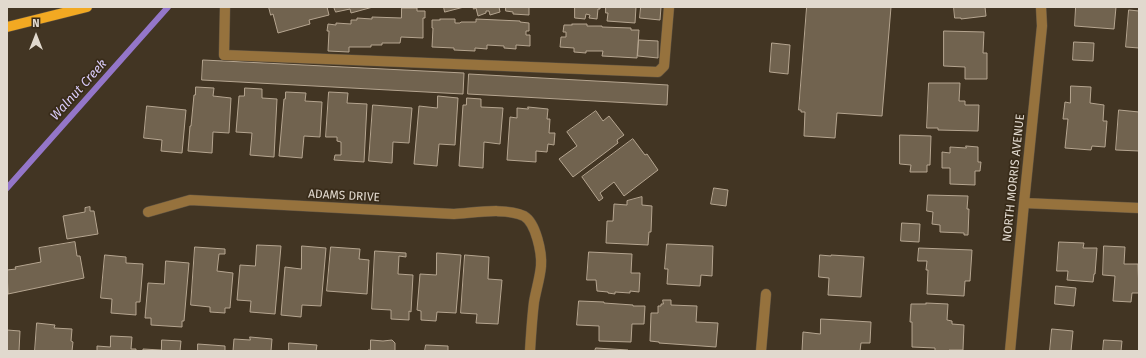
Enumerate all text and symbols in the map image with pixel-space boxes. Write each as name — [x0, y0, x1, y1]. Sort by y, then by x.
north arrow — [16, 16, 56, 56]
text: N — [32, 17, 40, 30]
water label: Walnut Creek — [48, 56, 110, 124]
street label: NORTH MORRIS AVENUE — [1000, 113, 1028, 243]
street label: ADAMS DRIVE — [308, 187, 380, 205]

